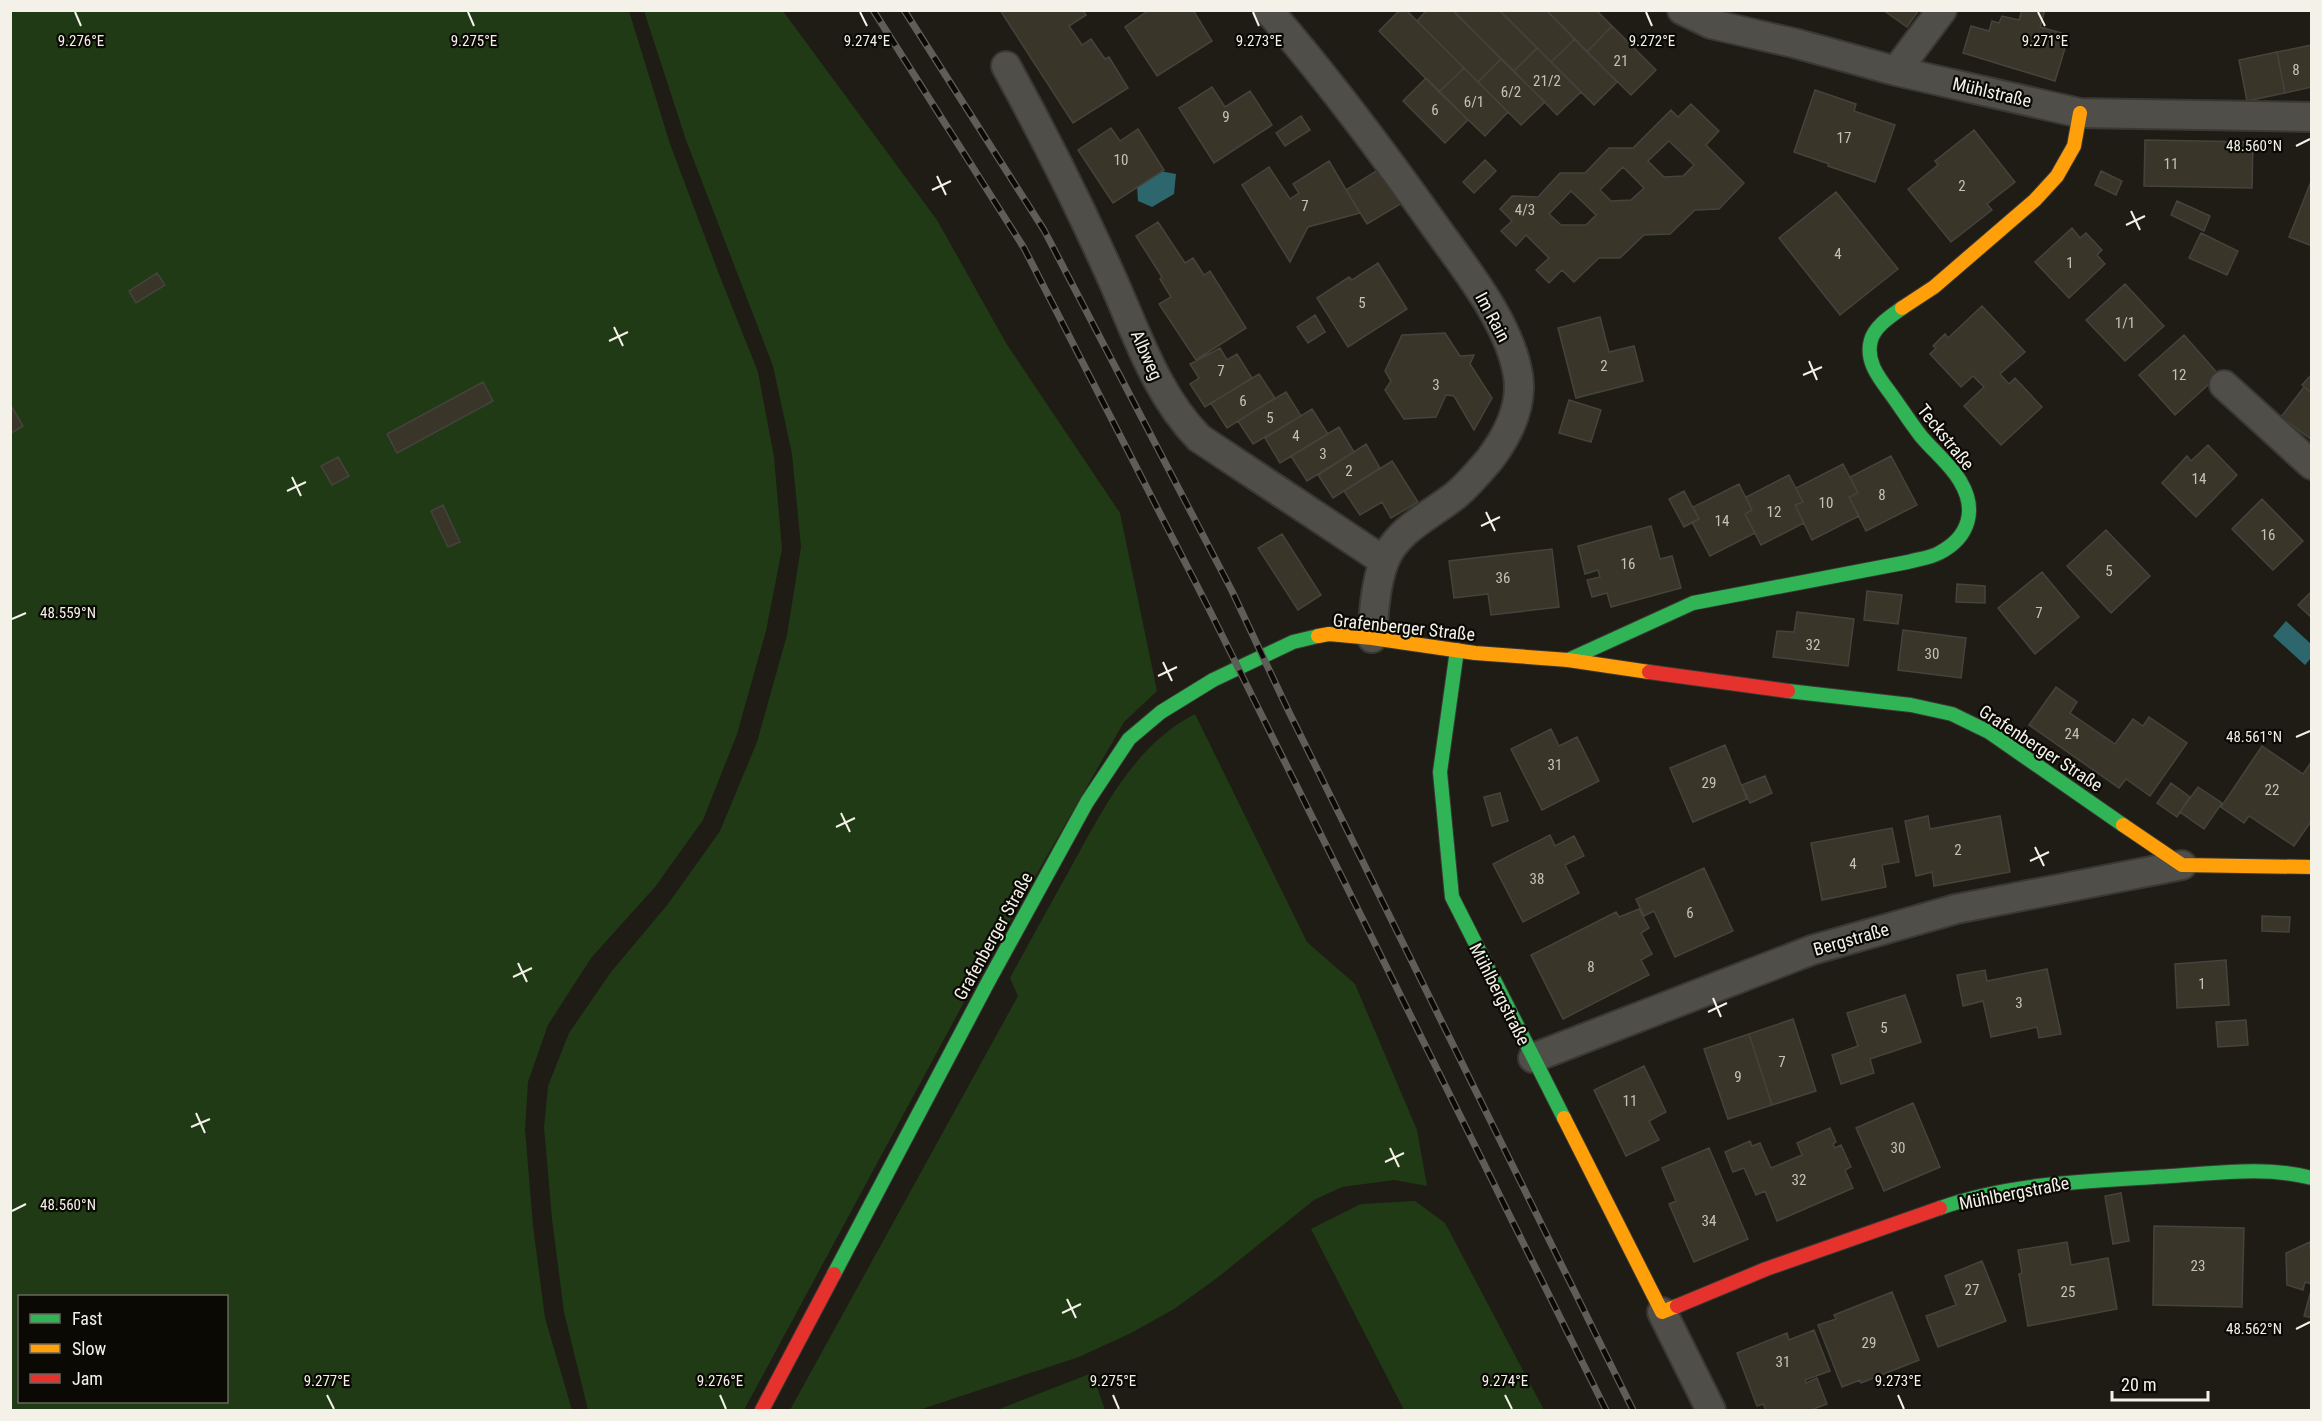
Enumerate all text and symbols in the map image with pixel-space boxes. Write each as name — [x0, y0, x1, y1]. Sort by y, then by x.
text: 9.276°E — [58, 32, 104, 50]
text: 9.275°E — [451, 32, 497, 50]
text: 9.274°E — [844, 32, 890, 50]
text: 9.273°E — [1236, 32, 1282, 50]
text: 9.272°E — [1629, 32, 1675, 50]
text: 9.271°E — [2022, 32, 2068, 50]
house number: 21 — [1614, 52, 1628, 70]
house number: 8 — [2292, 61, 2300, 79]
house number: 21/2 — [1533, 72, 1561, 90]
street label: Mühlstraße — [1951, 73, 2033, 111]
house number: 6/2 — [1501, 83, 1521, 101]
house number: 6/1 — [1464, 93, 1484, 111]
house number: 6 — [1431, 101, 1439, 119]
house number: 9 — [1222, 108, 1230, 126]
house number: 17 — [1837, 129, 1851, 147]
text: 48.560°N — [2226, 137, 2282, 155]
house number: 10 — [1114, 151, 1128, 169]
house number: 11 — [2164, 155, 2178, 173]
house number: 2 — [1958, 177, 1966, 195]
house number: 7 — [1301, 197, 1309, 215]
house number: 4/3 — [1515, 201, 1535, 219]
house number: 4 — [1834, 245, 1842, 263]
house number: 1 — [2066, 254, 2074, 272]
street label: Im Rain — [1471, 289, 1515, 345]
house number: 5 — [1358, 294, 1366, 312]
house number: 1/1 — [2115, 314, 2135, 332]
street label: Albweg — [1127, 327, 1167, 383]
house number: 2 — [1600, 357, 1608, 375]
house number: 7 — [1217, 362, 1225, 380]
house number: 12 — [2172, 366, 2186, 384]
house number: 3 — [1432, 376, 1440, 394]
house number: 6 — [1239, 392, 1247, 410]
street label: Teckstraße — [1913, 400, 1979, 474]
house number: 5 — [1266, 409, 1274, 427]
house number: 4 — [1292, 427, 1300, 445]
house number: 3 — [1319, 445, 1327, 463]
house number: 2 — [1345, 462, 1353, 480]
house number: 14 — [2192, 470, 2206, 488]
house number: 8 — [1878, 486, 1886, 504]
house number: 10 — [1819, 494, 1833, 512]
house number: 12 — [1767, 503, 1781, 521]
house number: 14 — [1715, 512, 1729, 530]
house number: 16 — [2261, 526, 2275, 544]
house number: 16 — [1621, 555, 1635, 573]
house number: 5 — [2105, 562, 2113, 580]
house number: 36 — [1496, 569, 1510, 587]
text: 48.559°N — [40, 604, 96, 622]
house number: 7 — [2035, 604, 2043, 622]
street label: Grafenberger Straße — [1332, 609, 1476, 645]
house number: 32 — [1806, 636, 1820, 654]
house number: 30 — [1925, 645, 1939, 663]
street label: Grafenberger Straße — [1975, 700, 2107, 796]
house number: 24 — [2065, 725, 2079, 743]
text: 48.561°N — [2226, 728, 2282, 746]
house number: 31 — [1548, 756, 1562, 774]
house number: 29 — [1702, 774, 1716, 792]
house number: 22 — [2265, 781, 2279, 799]
house number: 2 — [1954, 841, 1962, 859]
house number: 4 — [1849, 855, 1857, 873]
street label: Grafenberger Straße — [949, 868, 1037, 1004]
house number: 38 — [1530, 870, 1544, 888]
house number: 6 — [1686, 904, 1694, 922]
street label: Bergstraße — [1811, 918, 1891, 960]
street label: Mühlbergstraße — [1465, 939, 1535, 1049]
house number: 8 — [1587, 958, 1595, 976]
house number: 1 — [2198, 975, 2206, 993]
house number: 3 — [2015, 994, 2023, 1012]
house number: 5 — [1880, 1019, 1888, 1037]
house number: 7 — [1778, 1053, 1786, 1071]
house number: 9 — [1734, 1068, 1742, 1086]
house number: 11 — [1623, 1092, 1637, 1110]
house number: 30 — [1891, 1139, 1905, 1157]
house number: 32 — [1792, 1171, 1806, 1189]
street label: Mühlbergstraße — [1957, 1172, 2071, 1214]
text: 48.560°N — [40, 1196, 96, 1214]
house number: 34 — [1702, 1212, 1716, 1230]
house number: 23 — [2191, 1257, 2205, 1275]
house number: 27 — [1965, 1281, 1979, 1299]
house number: 25 — [2061, 1283, 2075, 1301]
legend — [18, 1295, 228, 1403]
text: Fast — [72, 1308, 103, 1329]
text: 48.562°N — [2226, 1320, 2282, 1338]
house number: 29 — [1862, 1334, 1876, 1352]
text: Slow — [72, 1338, 107, 1359]
house number: 31 — [1776, 1353, 1790, 1371]
scale bar — [2112, 1364, 2208, 1402]
text: Jam — [72, 1368, 103, 1389]
text: 9.277°E — [304, 1372, 350, 1390]
text: 9.276°E — [697, 1372, 743, 1390]
text: 9.275°E — [1090, 1372, 1136, 1390]
text: 9.274°E — [1482, 1372, 1528, 1390]
text: 9.273°E — [1875, 1372, 1921, 1390]
text: 20 m — [2121, 1374, 2156, 1395]

